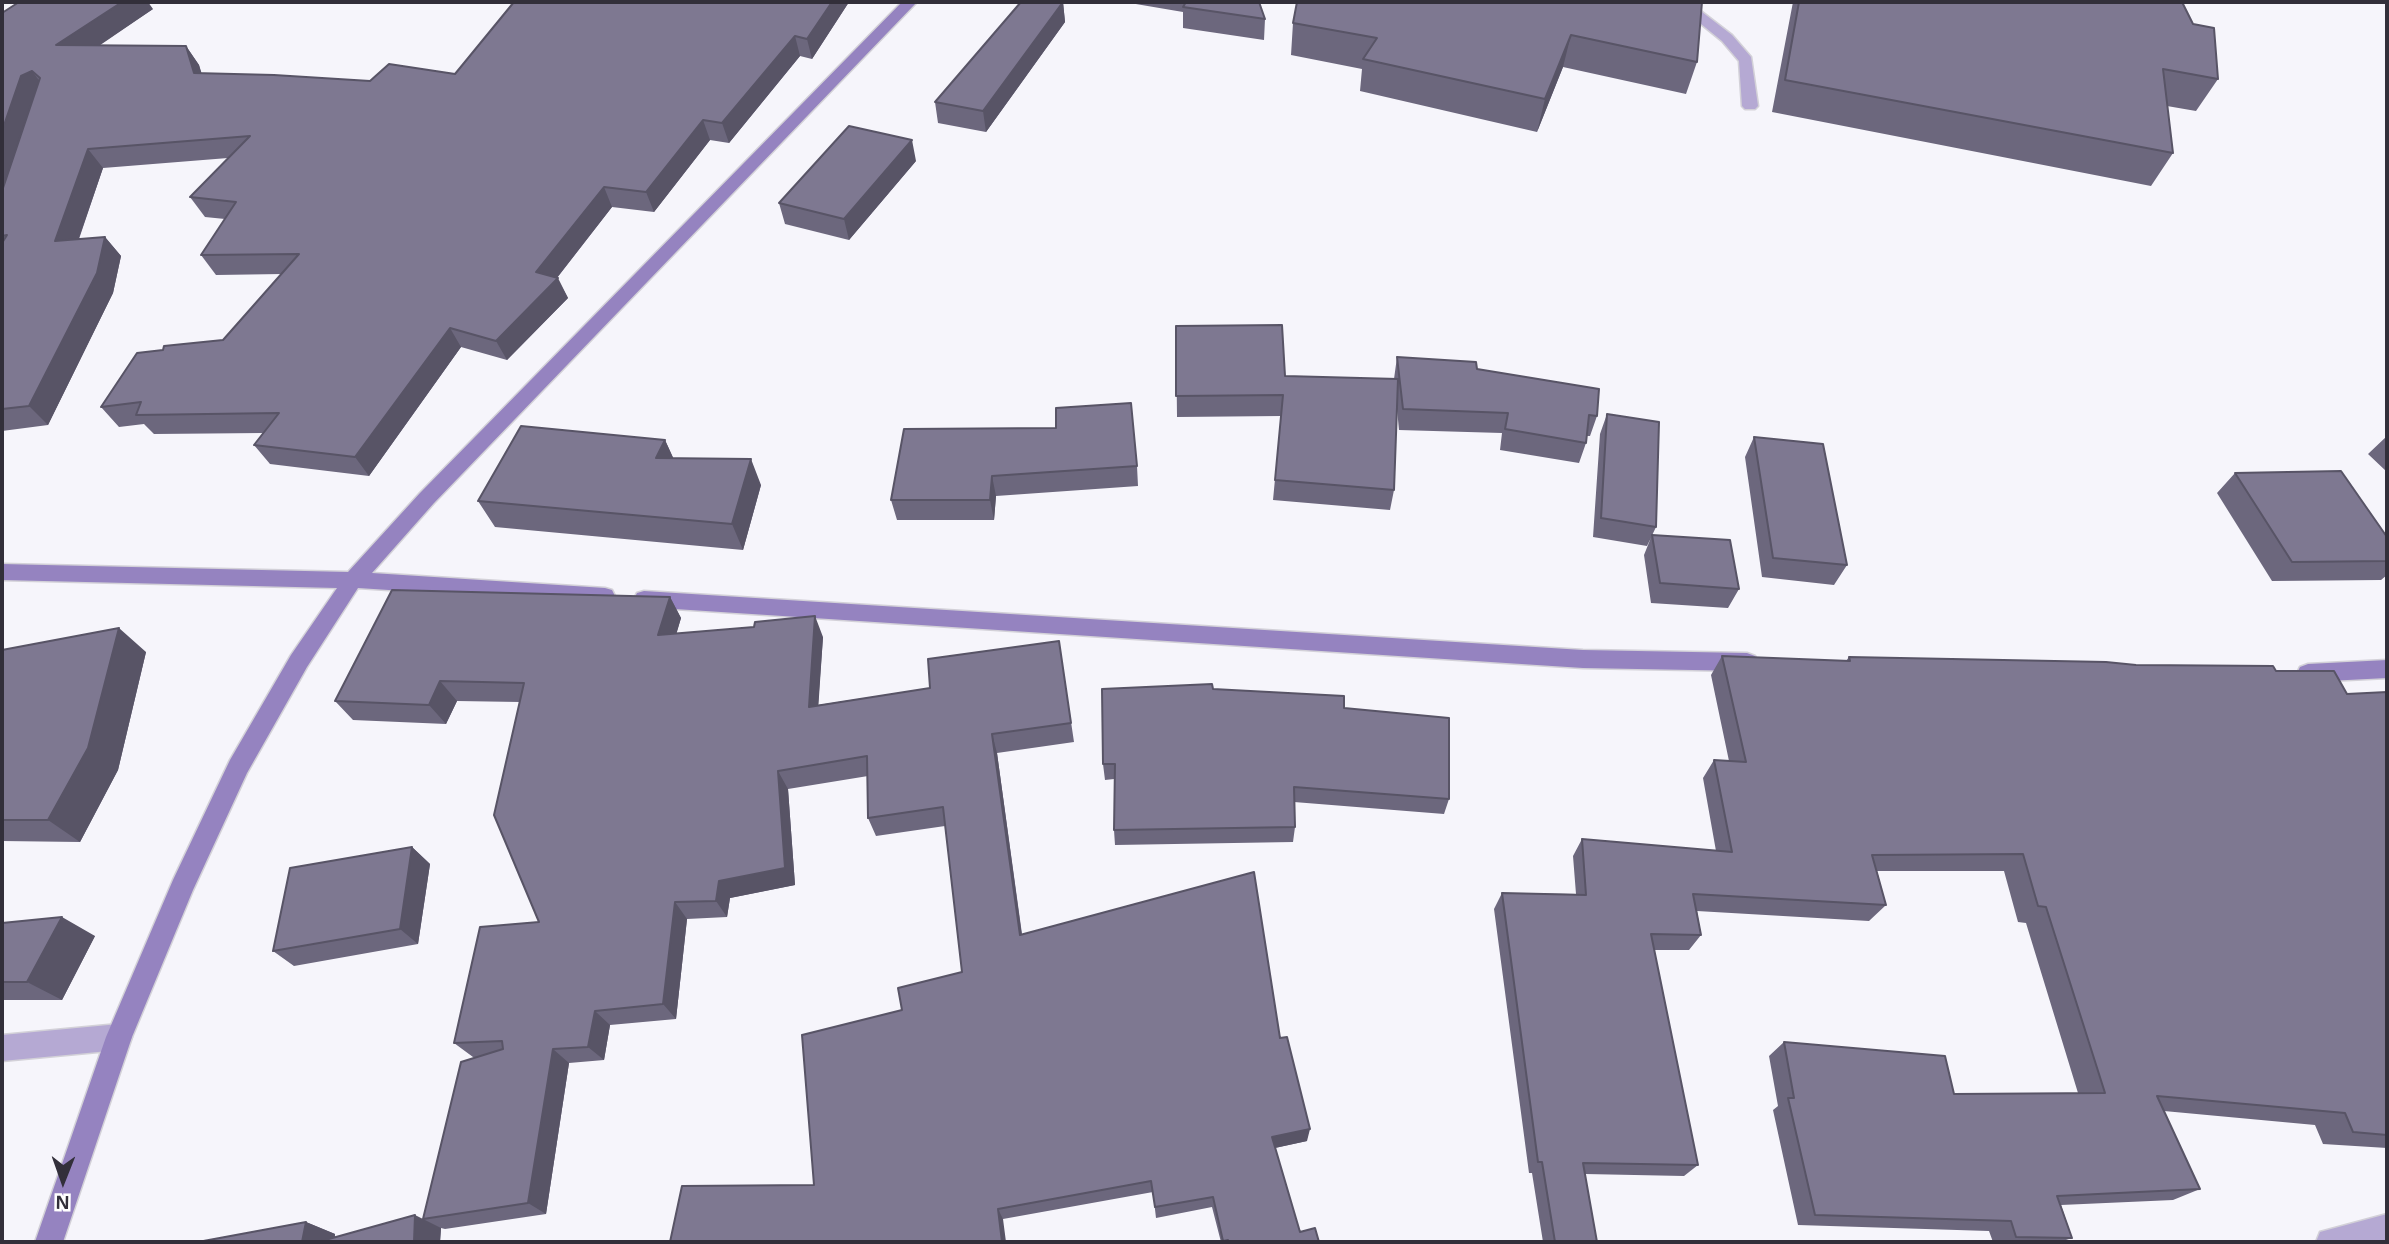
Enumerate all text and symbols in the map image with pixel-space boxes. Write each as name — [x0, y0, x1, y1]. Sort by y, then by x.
north arrow — [28, 1146, 98, 1216]
text: N — [56, 1192, 70, 1213]

